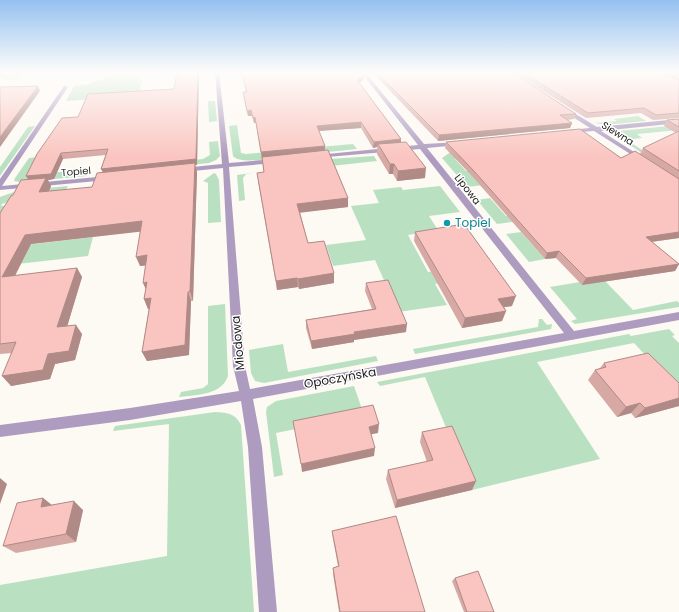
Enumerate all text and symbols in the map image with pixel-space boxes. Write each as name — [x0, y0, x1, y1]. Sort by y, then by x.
street label: Siewna — [599, 118, 637, 149]
street label: Topiel — [61, 163, 91, 180]
street label: Lipowa — [451, 171, 484, 208]
place label: Topiel — [455, 214, 491, 231]
marker: Topiel — [442, 218, 452, 228]
street label: Miodowa — [227, 315, 248, 371]
street label: Opoczyńska — [303, 363, 377, 392]

